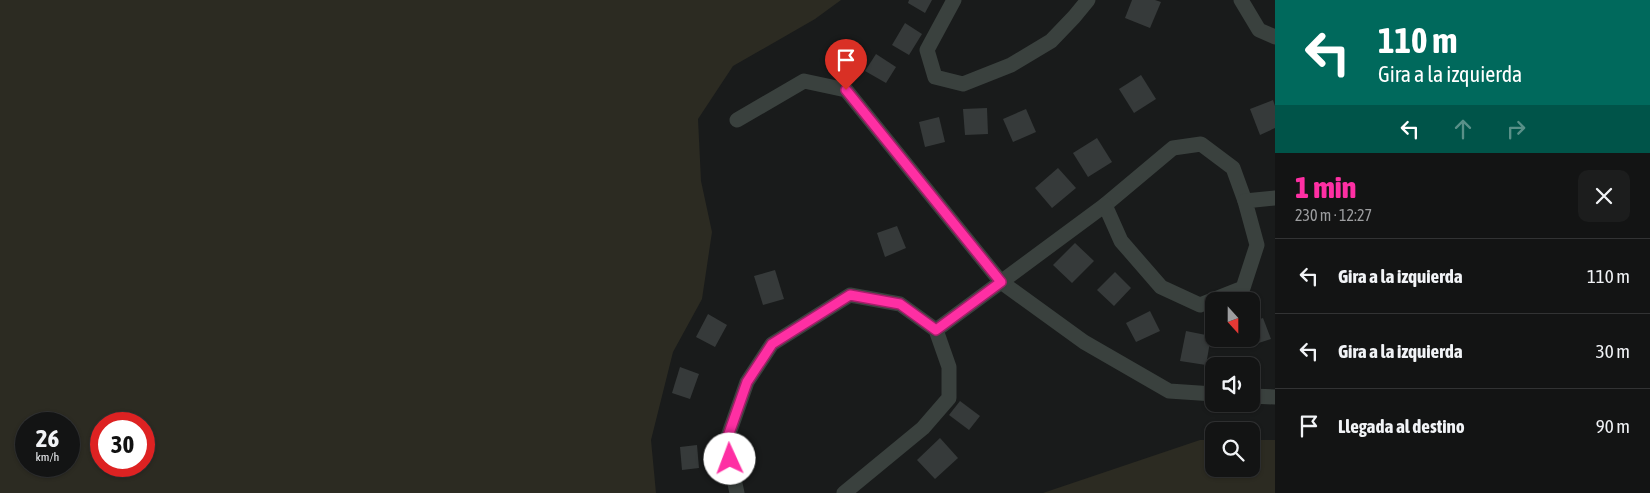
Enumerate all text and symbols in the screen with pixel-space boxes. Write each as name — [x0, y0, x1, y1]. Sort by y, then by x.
icon: left — [1295, 20, 1360, 85]
text: 110 m — [1378, 20, 1457, 60]
pin — [825, 39, 867, 90]
icon: arrive — [832, 46, 860, 74]
text: Gira a la izquierda — [1378, 61, 1522, 87]
icon: left — [1396, 115, 1424, 143]
icon: ahead — [1449, 115, 1477, 143]
icon: right — [1502, 115, 1530, 143]
text: 1 min — [1295, 170, 1356, 204]
button: close — [1578, 170, 1630, 222]
text: 230 m · 12:27 — [1295, 206, 1372, 224]
icon: left — [1295, 262, 1323, 290]
text: Gira a la izquierda — [1338, 265, 1463, 287]
text: 110 m — [1587, 265, 1630, 287]
north arrow — [1205, 292, 1260, 348]
map controls — [1205, 292, 1260, 477]
icon: left — [1295, 337, 1323, 365]
text: Gira a la izquierda — [1338, 340, 1463, 362]
text: 30 m — [1596, 340, 1630, 362]
button: sound — [1205, 357, 1260, 412]
speed limit sign: 30 — [90, 412, 155, 477]
icon: arrive — [1295, 412, 1323, 440]
text: Llegada al destino — [1338, 415, 1465, 437]
text: 90 m — [1596, 415, 1630, 437]
button: search — [1205, 422, 1260, 477]
text: 26 — [36, 424, 59, 452]
position arrow — [703, 432, 755, 484]
text: km/h — [36, 450, 59, 464]

